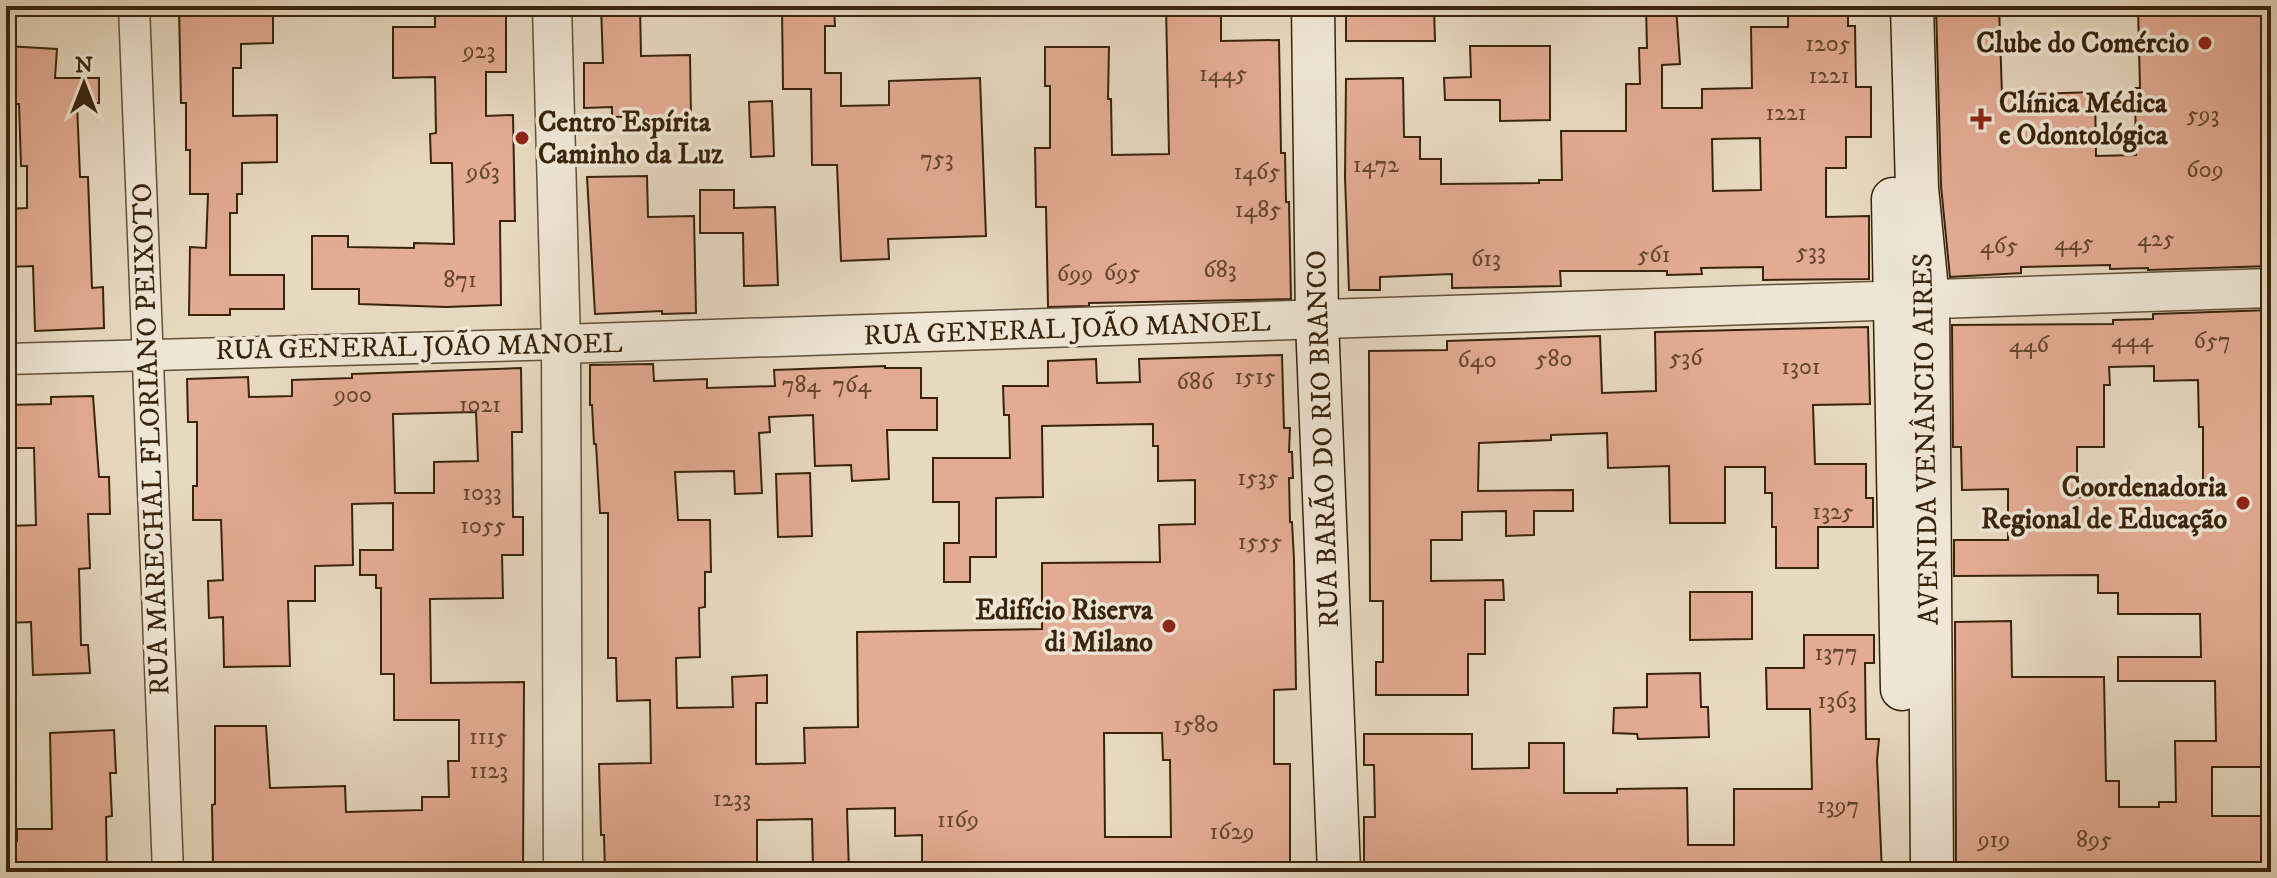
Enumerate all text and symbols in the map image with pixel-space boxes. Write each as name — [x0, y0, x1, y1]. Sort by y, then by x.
place label: Clube do Comércio — [1976, 26, 2189, 61]
house number: 1205 — [1805, 29, 1851, 59]
marker: Clube do Comércio — [2196, 34, 2214, 52]
house number: 923 — [462, 36, 495, 66]
north arrow — [44, 44, 124, 124]
text: N — [75, 52, 93, 79]
house number: 1445 — [1199, 59, 1247, 89]
house number: 1221 — [1808, 61, 1850, 91]
place label: Clínica Médica e Odontológica — [1999, 86, 2169, 153]
house number: 1221 — [1765, 98, 1807, 128]
house number: 593 — [2187, 100, 2219, 130]
place label: Centro Espírita Caminho da Luz — [538, 105, 724, 172]
marker: Clínica Médica e Odontológica — [1970, 108, 1992, 130]
marker: Centro Espírita Caminho da Luz — [513, 129, 531, 147]
house number: 753 — [920, 144, 954, 174]
house number: 1472 — [1353, 150, 1399, 180]
house number: 609 — [2186, 155, 2224, 185]
house number: 963 — [465, 157, 500, 187]
house number: 1465 — [1233, 157, 1281, 187]
street label: RUA MARECHAL FLORIANO PEIXOTO — [125, 182, 177, 696]
house number: 1485 — [1235, 195, 1281, 225]
house number: 425 — [2137, 224, 2175, 254]
house number: 445 — [2054, 228, 2094, 258]
house number: 465 — [1980, 231, 2018, 261]
house number: 533 — [1796, 237, 1826, 267]
house number: 561 — [1637, 240, 1671, 270]
house number: 613 — [1471, 244, 1501, 274]
street label: RUA BARÃO DO RIO BRANCO — [1298, 249, 1347, 629]
street label: AVENIDA VENÂNCIO AIRES — [1904, 253, 1947, 625]
house number: 683 — [1203, 255, 1237, 285]
house number: 695 — [1104, 258, 1140, 288]
house number: 699 — [1057, 259, 1093, 289]
house number: 871 — [443, 265, 477, 295]
street label: RUA GENERAL JOÃO MANOEL — [863, 303, 1271, 354]
street label: RUA GENERAL JOÃO MANOEL — [215, 325, 623, 368]
house number: 444 — [2111, 325, 2154, 355]
house number: 657 — [2193, 326, 2231, 356]
house number: 446 — [2009, 330, 2051, 360]
house number: 536 — [1669, 343, 1704, 373]
house number: 580 — [1536, 344, 1572, 374]
house number: 640 — [1457, 345, 1497, 375]
house number: 1301 — [1781, 352, 1821, 382]
house number: 1515 — [1234, 362, 1276, 392]
house number: 686 — [1177, 367, 1215, 397]
house number: 784 — [782, 370, 821, 400]
house number: 764 — [833, 370, 873, 400]
house number: 900 — [333, 380, 372, 410]
house number: 1021 — [459, 390, 501, 420]
house number: 1535 — [1237, 463, 1279, 493]
place label: Coordenadoria Regional de Educação — [1981, 470, 2228, 537]
house number: 1033 — [462, 478, 502, 508]
marker: Coordenadoria Regional de Educação — [2234, 494, 2252, 512]
house number: 1325 — [1812, 497, 1854, 527]
house number: 1055 — [460, 511, 506, 541]
house number: 1555 — [1238, 527, 1282, 557]
place label: Edifício Riserva di Milano — [975, 593, 1154, 660]
marker: Edifício Riserva di Milano — [1160, 617, 1178, 635]
house number: 1377 — [1814, 638, 1858, 668]
house number: 1363 — [1817, 686, 1857, 716]
house number: 1580 — [1173, 710, 1219, 740]
house number: 1115 — [469, 722, 507, 752]
house number: 1123 — [470, 756, 508, 786]
house number: 1233 — [713, 784, 751, 814]
house number: 1397 — [1817, 791, 1859, 821]
house number: 1169 — [937, 805, 979, 835]
house number: 1629 — [1210, 817, 1254, 847]
house number: 919 — [1977, 825, 2010, 855]
house number: 895 — [2076, 825, 2112, 855]

